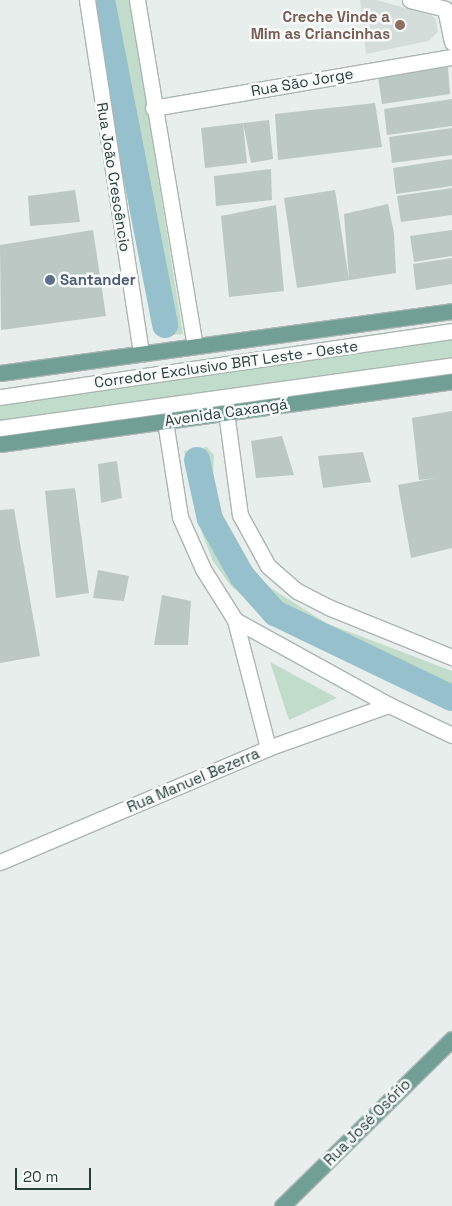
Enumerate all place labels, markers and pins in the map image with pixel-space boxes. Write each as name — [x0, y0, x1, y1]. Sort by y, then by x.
place label: Creche Vinde a Mim as Criancinhas — [251, 7, 390, 42]
marker: Creche Vinde a Mim as Criancinhas — [394, 19, 406, 31]
place label: Santander — [60, 271, 136, 289]
marker: Santander — [44, 274, 56, 286]

